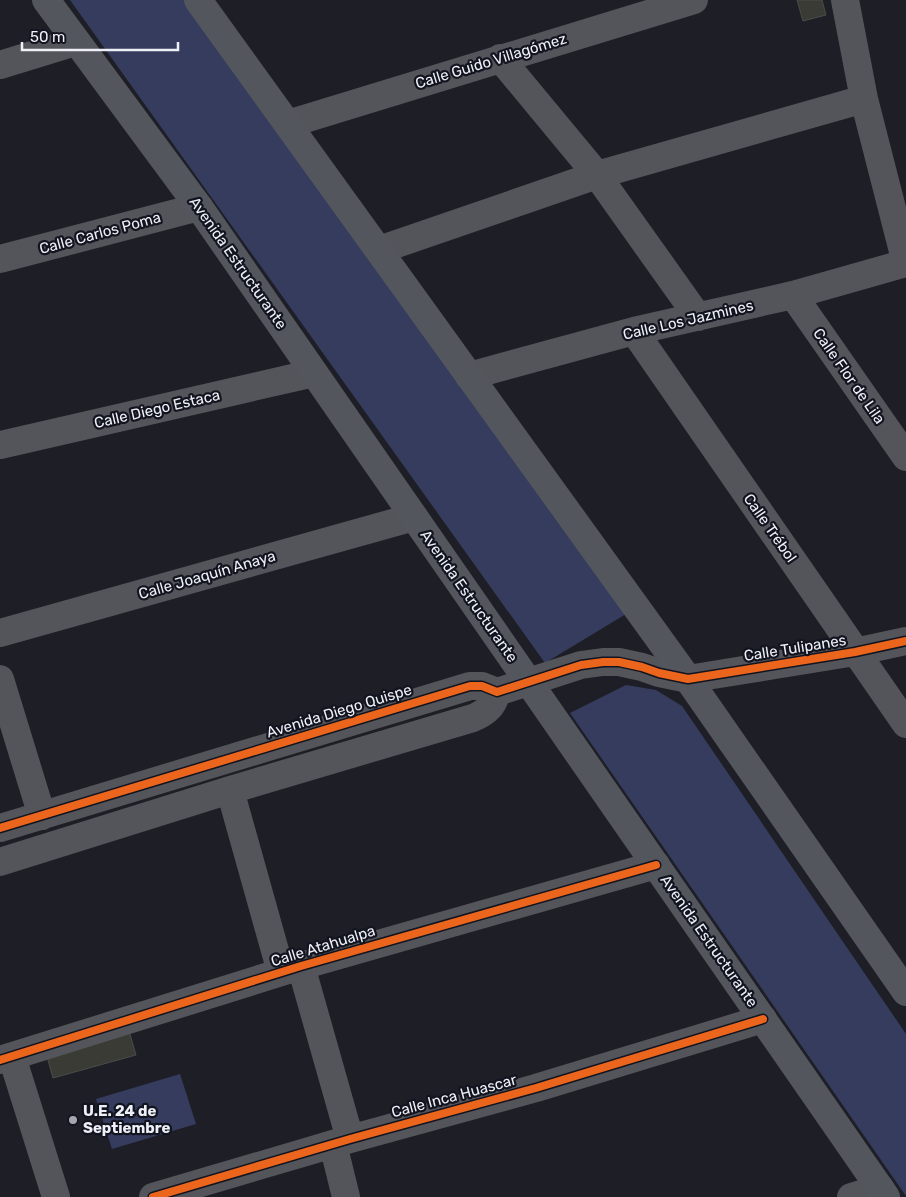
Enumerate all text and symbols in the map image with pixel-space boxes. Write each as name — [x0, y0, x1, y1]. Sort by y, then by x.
scale bar — [22, 20, 179, 52]
text: 50 m — [30, 28, 65, 46]
street label: Calle Guido Villagómez — [413, 29, 569, 93]
street label: Avenida Estructurante — [186, 193, 290, 333]
street label: Calle Carlos Poma — [37, 208, 163, 258]
street label: Calle Los Jazmines — [621, 296, 755, 344]
street label: Calle Flor de Lila — [809, 325, 889, 427]
street label: Calle Diego Estaca — [92, 386, 222, 432]
street label: Calle Trébol — [740, 490, 800, 566]
street label: Avenida Estructurante — [417, 526, 521, 666]
street label: Calle Joaquín Anaya — [136, 547, 278, 603]
street label: Calle Tulipanes — [743, 631, 848, 665]
street label: Avenida Diego Quispe — [264, 680, 414, 742]
street label: Avenida Estructurante — [657, 871, 761, 1011]
street label: Calle Atahualpa — [269, 922, 377, 970]
street label: Calle Inca Huascar — [389, 1071, 519, 1121]
place label: U.E. 24 de Septiembre — [83, 1102, 170, 1137]
marker: U.E. 24 de Septiembre — [67, 1114, 79, 1126]

